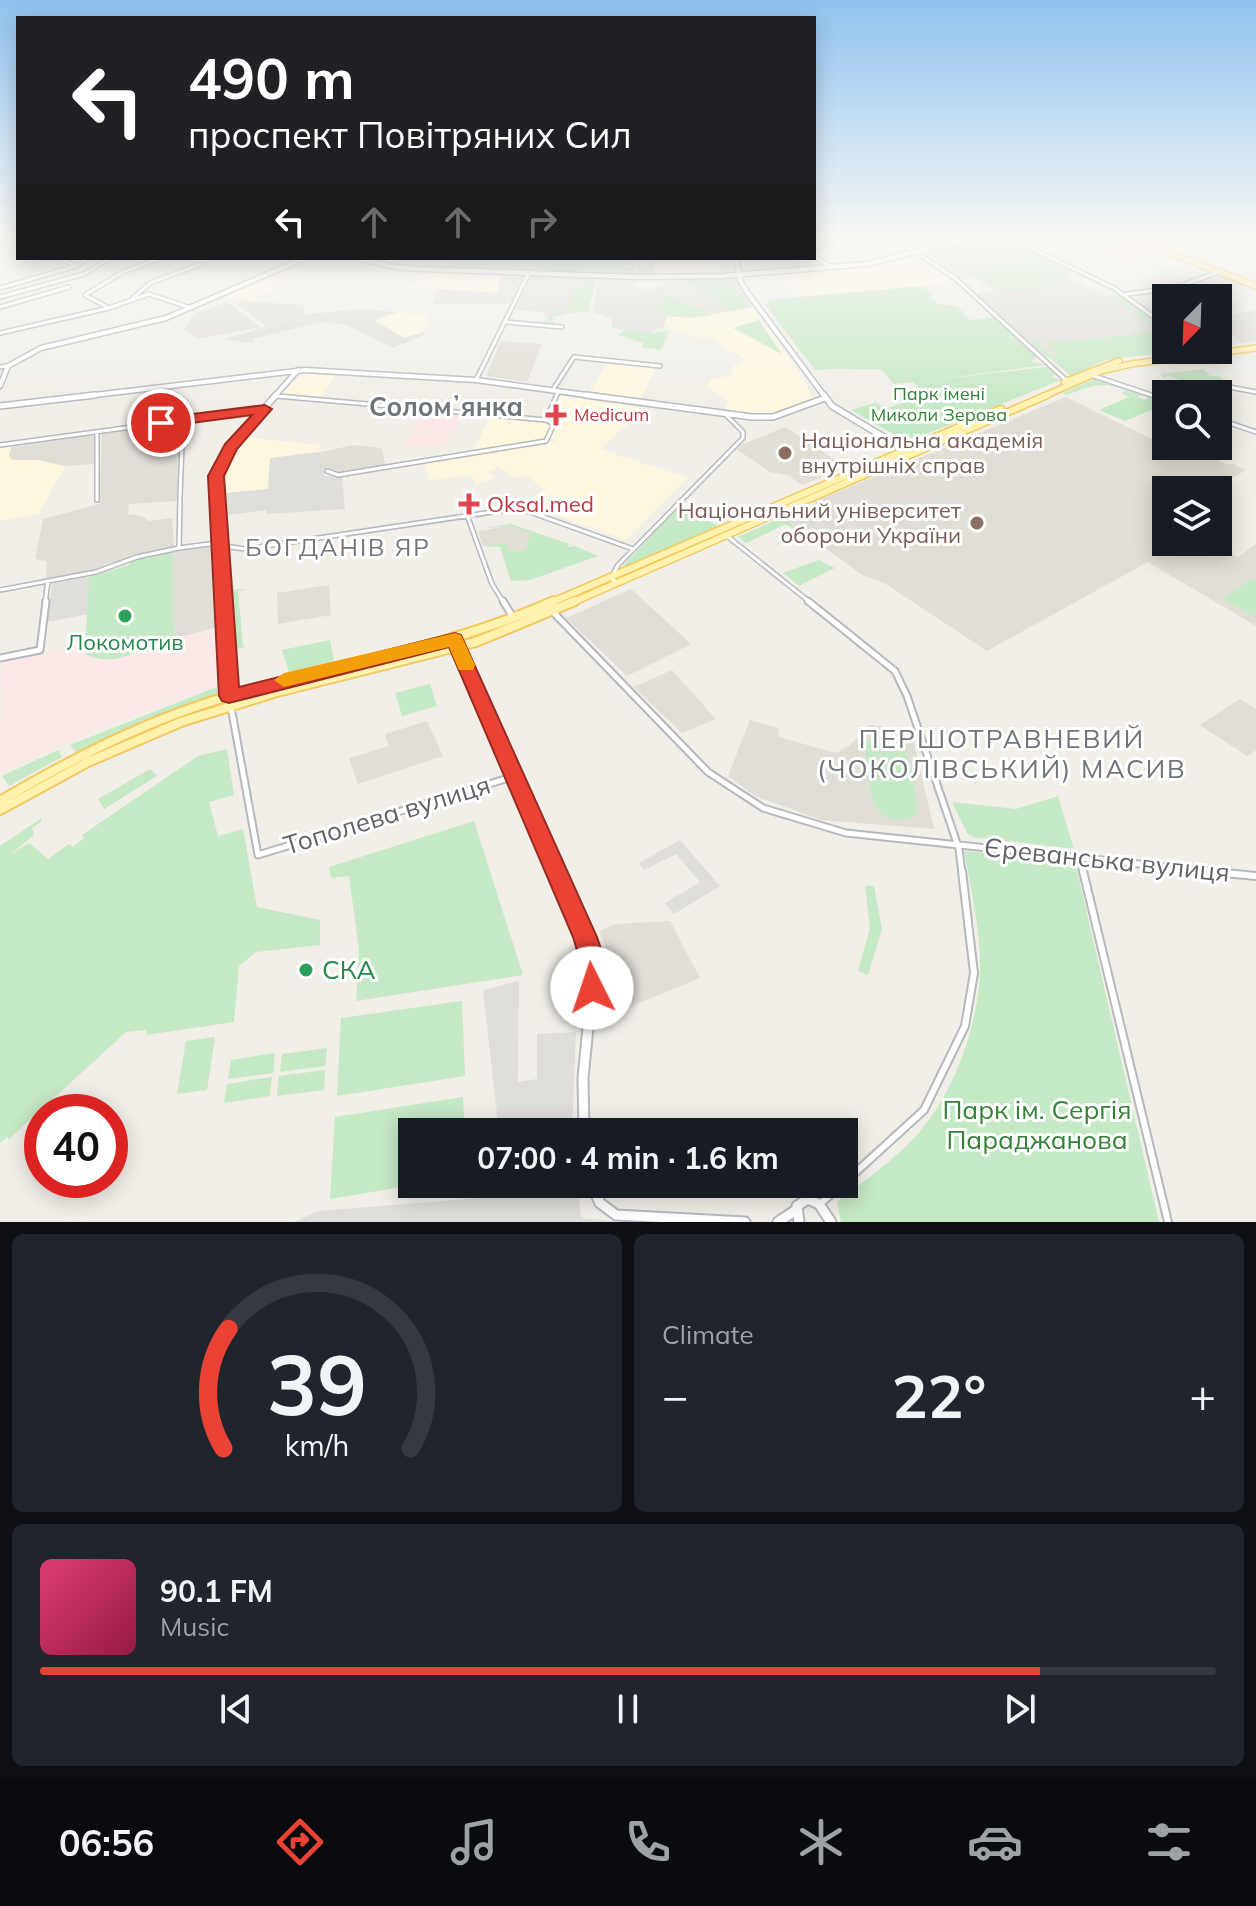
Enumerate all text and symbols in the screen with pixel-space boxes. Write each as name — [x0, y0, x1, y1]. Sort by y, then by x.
text: 490 m — [188, 43, 355, 113]
icon: left — [56, 48, 160, 152]
text: проспект Повітряних Сил — [188, 112, 632, 157]
icon: left — [268, 200, 312, 244]
icon: ahead — [352, 200, 396, 244]
icon: ahead — [436, 200, 480, 244]
icon: right — [520, 200, 564, 244]
north arrow — [1152, 284, 1232, 364]
map controls — [1152, 284, 1232, 556]
button: search — [1152, 380, 1232, 460]
park label: Парк імені Миколи Зерова — [871, 382, 1007, 426]
pin — [127, 389, 195, 457]
district label: Соломʼянка — [369, 390, 523, 423]
icon: arrive — [139, 401, 183, 445]
place label: Medicum — [574, 403, 649, 426]
marker: Medicum — [545, 404, 567, 426]
place label: Національна академія внутрішніх справ — [801, 426, 1043, 479]
marker: Національна академія внутрішніх справ — [776, 444, 794, 462]
button: layers — [1152, 476, 1232, 556]
place label: Oksal.med — [487, 490, 594, 518]
marker: Oksal.med — [458, 493, 480, 515]
place label: Національний університет оборони України — [678, 496, 961, 549]
marker: Національний університет оборони України — [968, 514, 986, 532]
district label: БОГДАНІВ ЯР — [245, 532, 431, 562]
marker: Локомотив — [116, 607, 134, 625]
place label: Локомотив — [66, 628, 184, 656]
district label: ПЕРШОТРАВНЕВИЙ (ЧОКОЛІВСЬКИЙ) МАСИВ — [817, 722, 1187, 785]
street label: Тополева вулиця — [279, 767, 494, 862]
street label: Єреванська вулиця — [983, 830, 1232, 889]
position arrow — [550, 946, 634, 1030]
place label: СКА — [322, 953, 376, 986]
marker: СКА — [297, 961, 315, 979]
park label: Парк ім. Сергія Параджанова — [942, 1093, 1132, 1156]
speed limit sign: 40 — [24, 1094, 128, 1198]
text: 07:00 · 4 min · 1.6 km — [477, 1139, 779, 1177]
text: Climate — [662, 1318, 754, 1351]
text: 39 — [267, 1331, 367, 1436]
text: 22° — [892, 1358, 986, 1433]
text: − — [662, 1368, 688, 1423]
text: + — [1190, 1368, 1216, 1423]
text: km/h — [285, 1427, 349, 1463]
text: 90.1 FM — [160, 1572, 273, 1610]
text: Music — [160, 1610, 229, 1643]
icon: previous — [214, 1687, 258, 1731]
icon: pause — [606, 1687, 650, 1731]
icon: next — [998, 1687, 1042, 1731]
icon: directions — [272, 1814, 328, 1870]
icon: music — [446, 1814, 502, 1870]
icon: phone — [620, 1814, 676, 1870]
icon: climate — [793, 1814, 849, 1870]
icon: car — [967, 1814, 1023, 1870]
icon: filters — [1141, 1814, 1197, 1870]
text: 06:56 — [59, 1820, 154, 1865]

